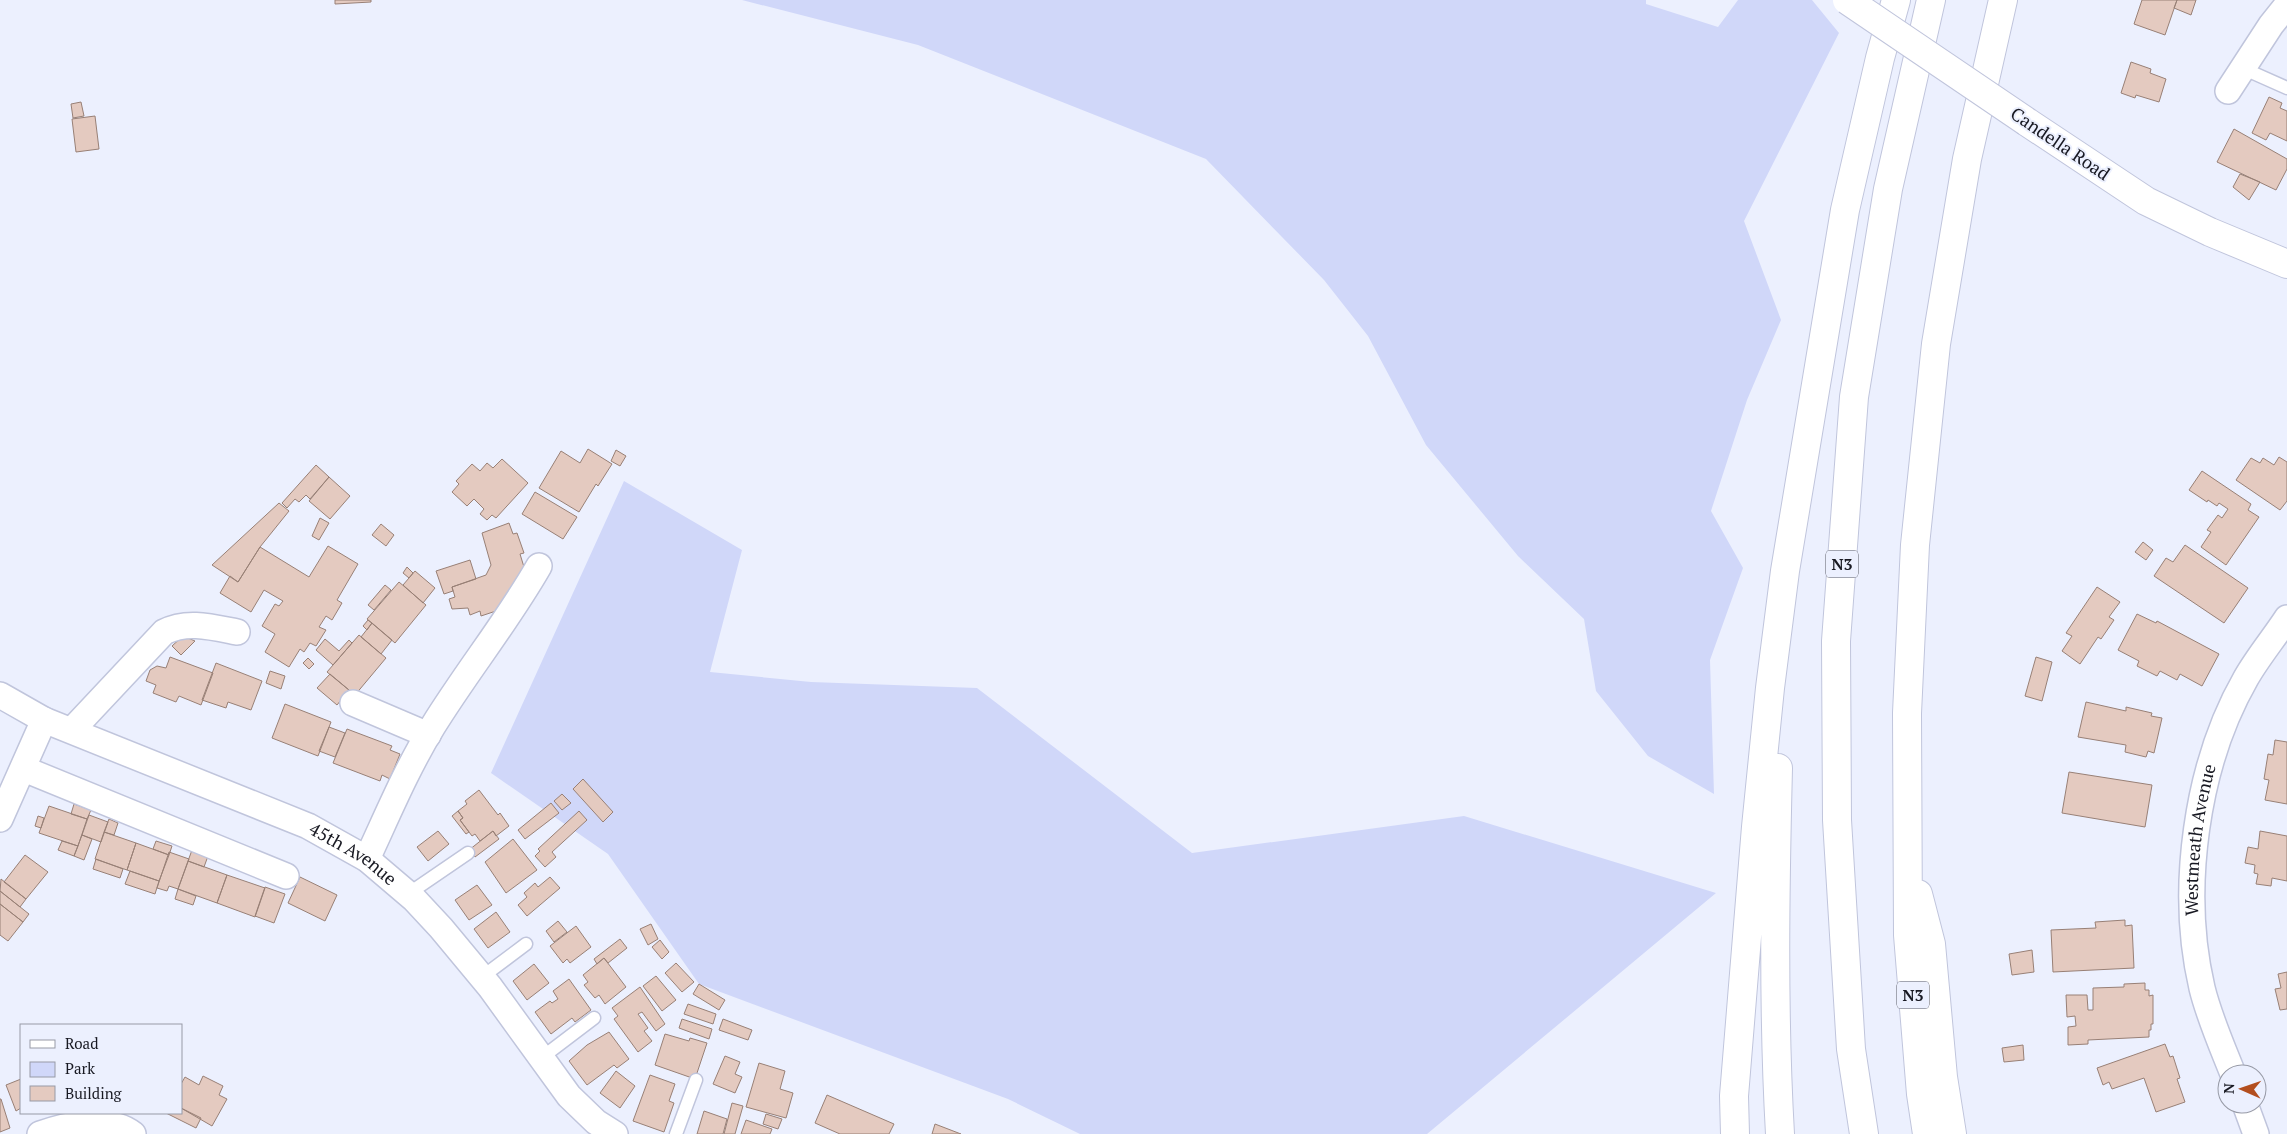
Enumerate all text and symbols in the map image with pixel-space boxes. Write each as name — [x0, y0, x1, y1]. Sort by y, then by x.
street label: Candella Road — [2006, 101, 2115, 185]
road number: N3 — [1826, 550, 1858, 578]
street label: Westmeath Avenue — [2179, 761, 2221, 916]
street label: 45th Avenue — [305, 816, 402, 890]
road number: N3 — [1897, 982, 1929, 1008]
legend — [20, 1024, 182, 1114]
text: Road — [65, 1033, 98, 1053]
text: Park — [65, 1058, 95, 1078]
north arrow — [2217, 1064, 2267, 1114]
text: Building — [65, 1083, 123, 1103]
text: N — [2219, 1083, 2238, 1094]

